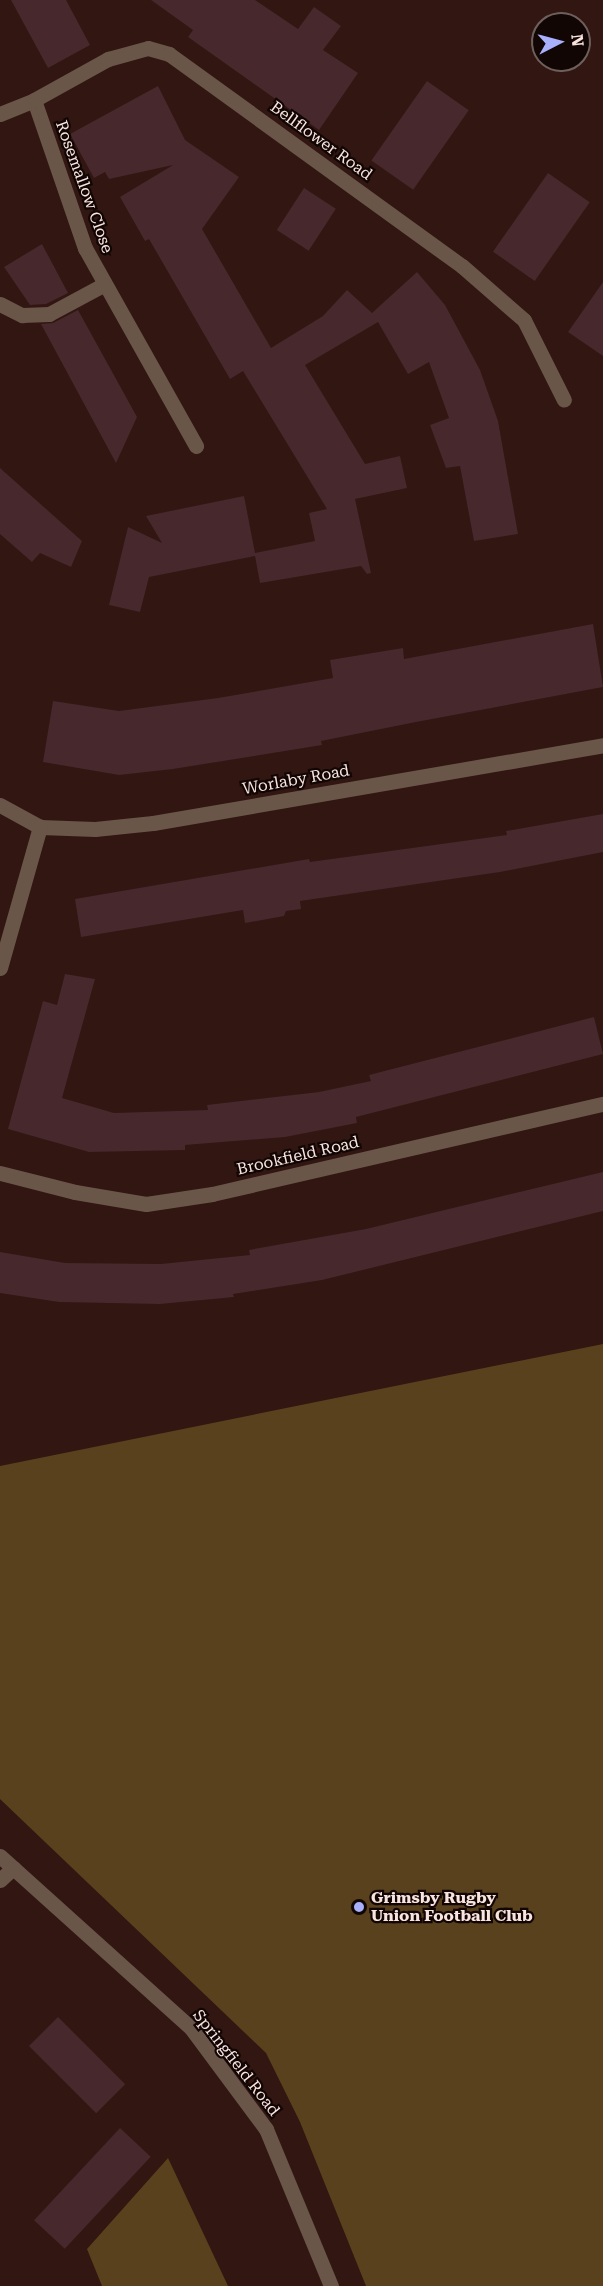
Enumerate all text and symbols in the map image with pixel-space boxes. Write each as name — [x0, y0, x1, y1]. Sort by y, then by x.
north arrow — [531, 12, 591, 72]
text: N — [567, 33, 588, 47]
street label: Bellflower Road — [266, 98, 376, 184]
street label: Rosemallow Close — [51, 118, 117, 256]
street label: Worlaby Road — [241, 761, 351, 799]
street label: Brookfield Road — [235, 1133, 361, 1179]
place label: Grimsby Rugby Union Football Club — [371, 1888, 533, 1926]
marker: Grimsby Rugby Union Football Club — [352, 1900, 366, 1914]
street label: Springfield Road — [189, 2006, 283, 2120]

